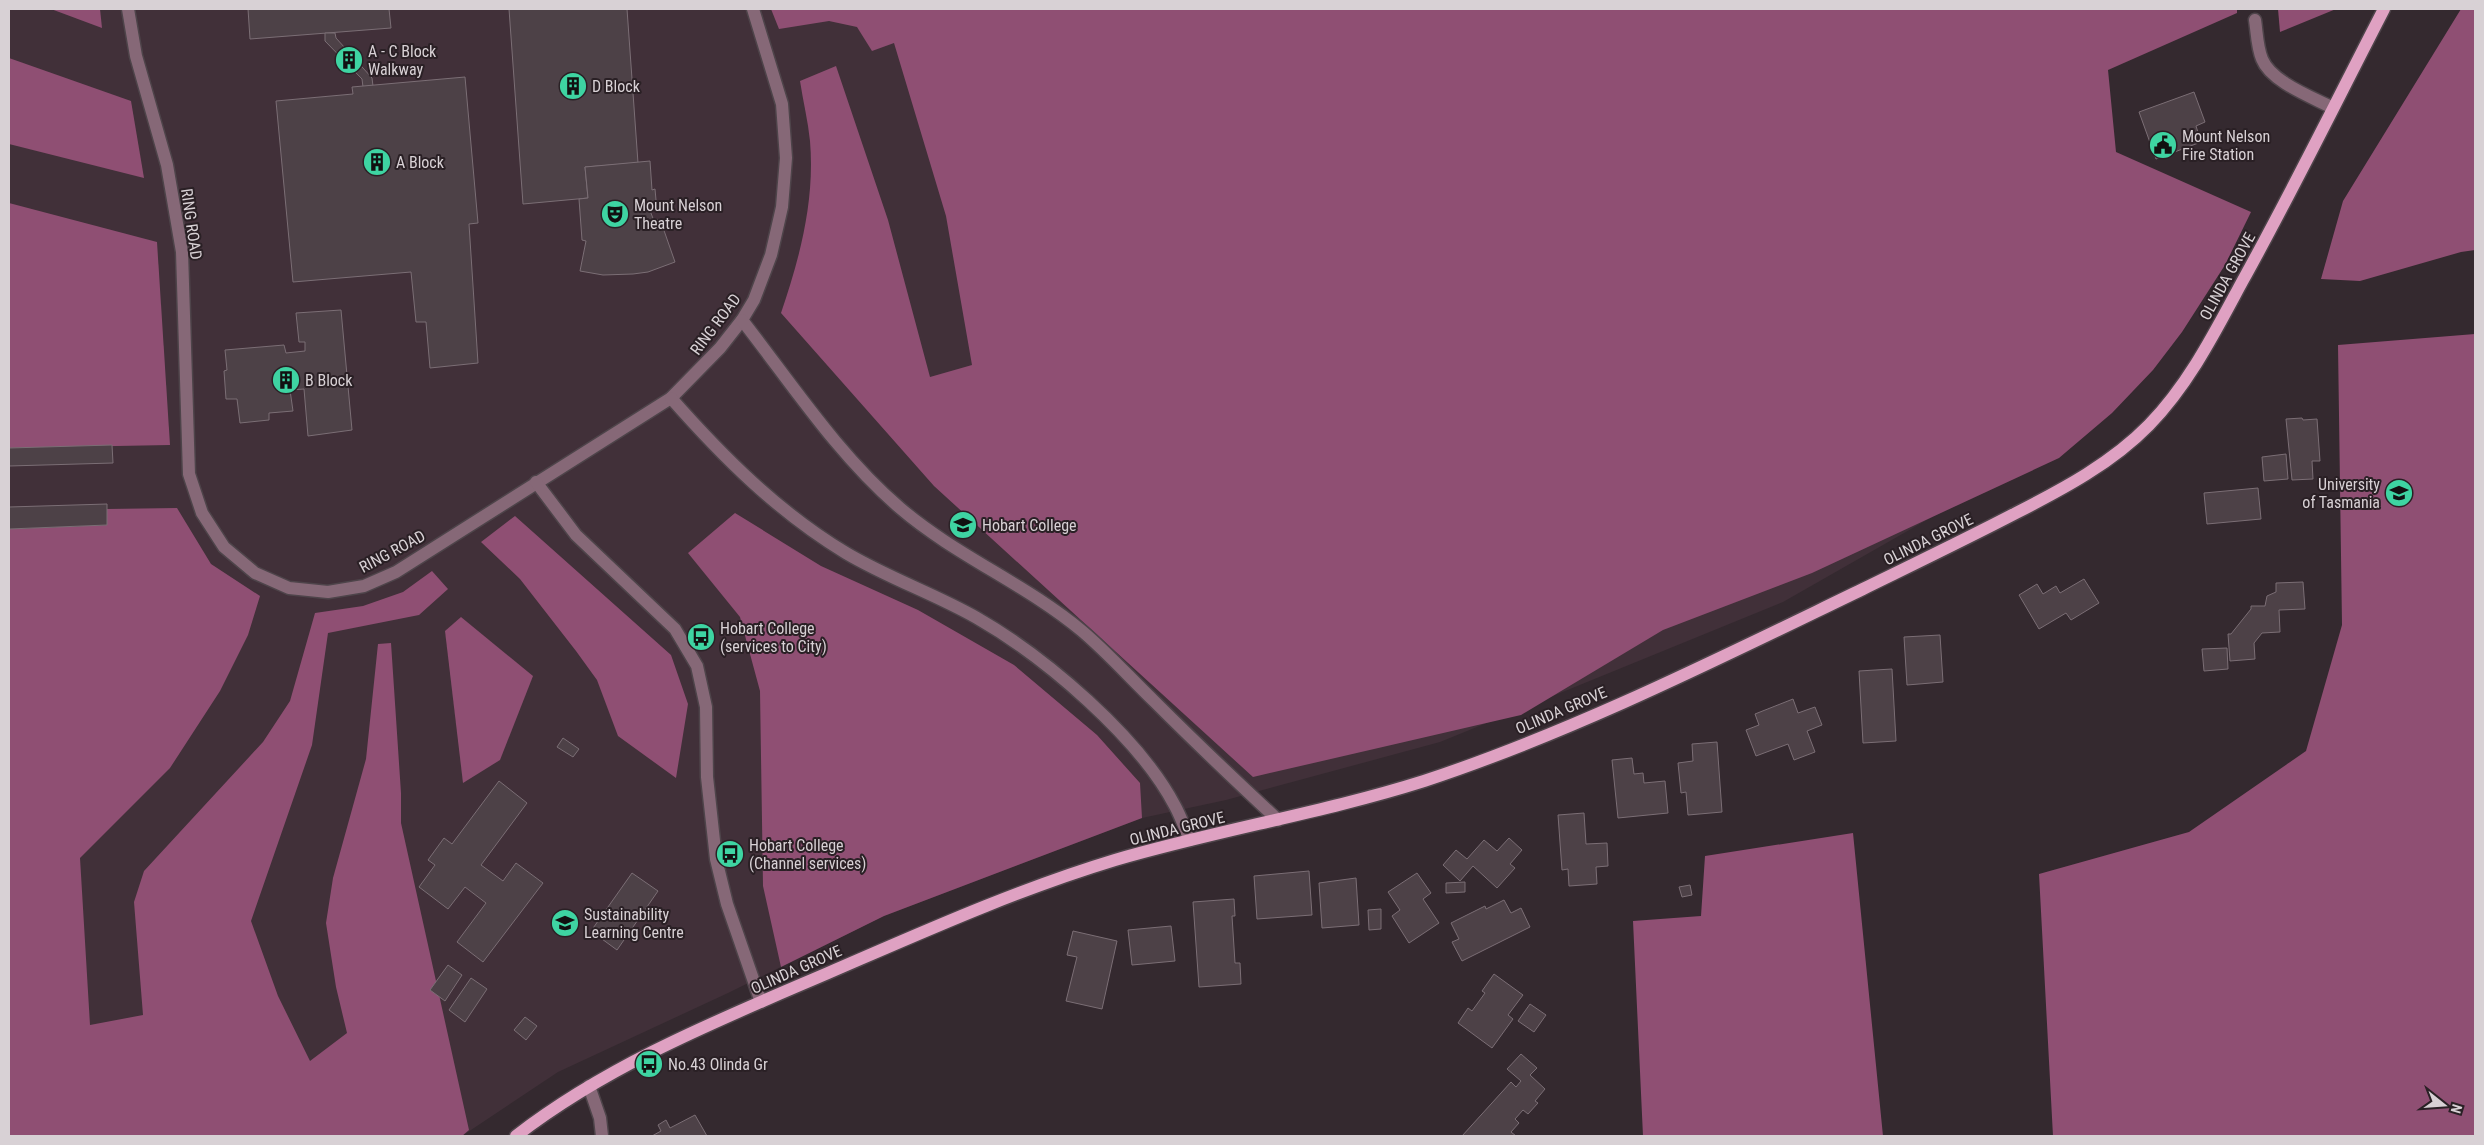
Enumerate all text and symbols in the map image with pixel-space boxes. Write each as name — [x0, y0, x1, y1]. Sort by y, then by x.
place label: A - C Block Walkway — [368, 42, 437, 79]
building icon: A - C Block Walkway — [334, 45, 364, 75]
building icon: D Block — [558, 71, 588, 101]
place label: D Block — [592, 77, 641, 96]
place label: Mount Nelson Fire Station — [2182, 127, 2270, 164]
public building icon: Mount Nelson Fire Station — [2148, 130, 2178, 160]
building icon: A Block — [362, 147, 392, 177]
place label: A Block — [396, 153, 445, 172]
street label: RING ROAD — [177, 187, 206, 261]
place label: Mount Nelson Theatre — [634, 196, 722, 233]
theatre icon: Mount Nelson Theatre — [600, 199, 630, 229]
street label: OLINDA GROVE — [2196, 229, 2259, 323]
street label: RING ROAD — [686, 290, 745, 359]
building icon: B Block — [271, 365, 301, 395]
place label: B Block — [305, 371, 353, 390]
place label: University of Tasmania — [2302, 475, 2380, 512]
school or university icon: University of Tasmania — [2384, 478, 2414, 508]
school or university icon: Hobart College — [948, 510, 978, 540]
street label: OLINDA GROVE — [1880, 510, 1976, 569]
place label: Hobart College — [982, 516, 1077, 535]
street label: RING ROAD — [356, 526, 428, 577]
place label: Hobart College (services to City) — [720, 619, 827, 656]
bus stop icon: Hobart College (services to City) — [686, 622, 716, 652]
street label: OLINDA GROVE — [1513, 683, 1610, 738]
street label: OLINDA GROVE — [1128, 807, 1227, 849]
place label: Hobart College (Channel services) — [749, 836, 866, 873]
bus stop icon: Hobart College (Channel services) — [715, 839, 745, 869]
place label: Sustainability Learning Centre — [584, 905, 684, 942]
school or university icon: Sustainability Learning Centre — [550, 908, 580, 938]
street label: OLINDA GROVE — [748, 941, 845, 998]
bus stop icon: No.43 Olinda Gr — [634, 1049, 664, 1079]
place label: No.43 Olinda Gr — [668, 1055, 768, 1074]
north arrow — [2419, 1080, 2469, 1130]
text: N — [2448, 1102, 2465, 1115]

